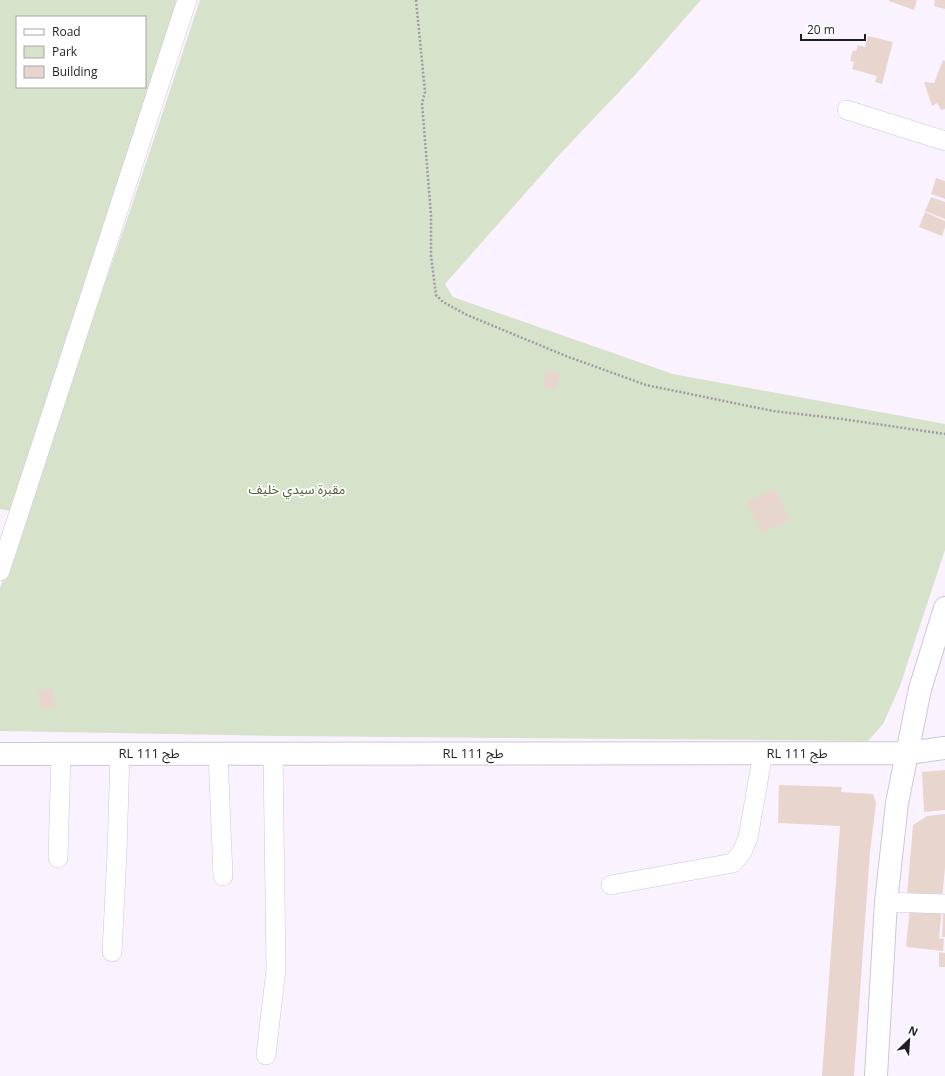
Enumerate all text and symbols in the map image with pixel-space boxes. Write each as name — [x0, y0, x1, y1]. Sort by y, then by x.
legend — [16, 16, 146, 88]
scale bar — [801, 16, 865, 42]
text: 20 m — [807, 21, 835, 38]
text: Road — [52, 23, 81, 40]
text: Park — [52, 43, 78, 60]
text: Building — [52, 63, 98, 80]
park label: مقبرة سيدي خليف — [249, 480, 346, 500]
street label: RL طج 111 — [118, 744, 180, 764]
street label: RL طج 111 — [442, 744, 504, 764]
street label: RL طج 111 — [766, 744, 828, 764]
north arrow — [889, 1020, 929, 1060]
text: N — [906, 1022, 921, 1039]

